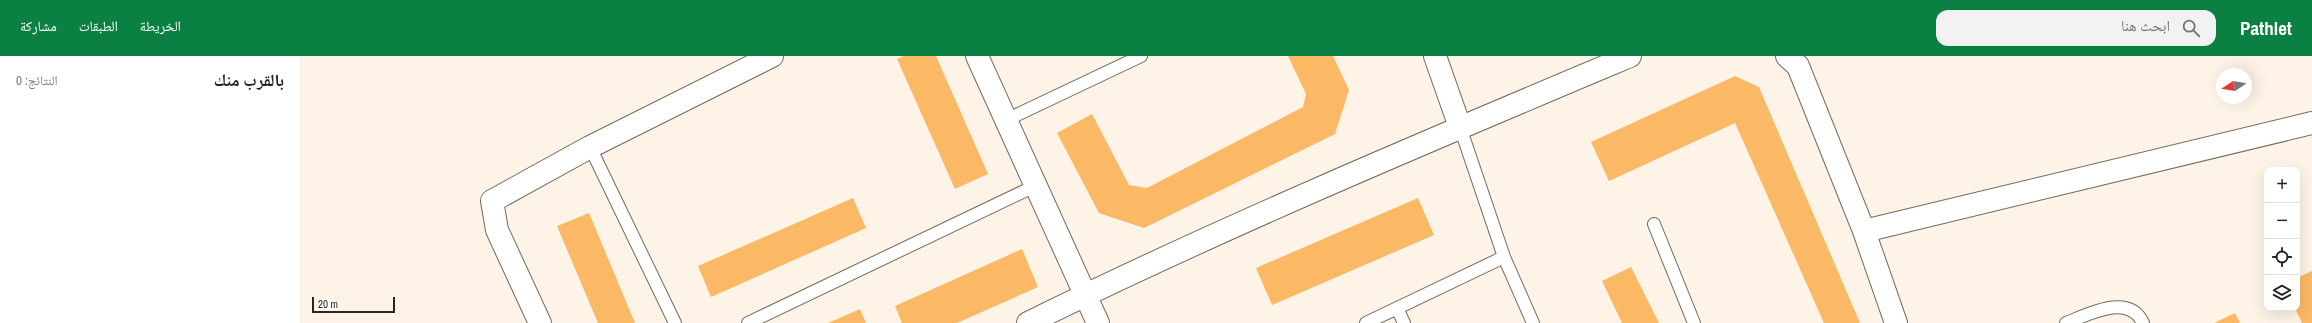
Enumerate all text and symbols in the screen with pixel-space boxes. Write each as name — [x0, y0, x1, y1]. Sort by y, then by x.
search box — [1936, 10, 2216, 46]
text: ابحث هنا — [2121, 15, 2170, 36]
text: Pathlet — [2240, 15, 2292, 41]
text: مشاركة — [20, 17, 57, 35]
text: الطبقات — [79, 17, 118, 35]
text: الخريطة — [140, 17, 181, 35]
icon: search — [2180, 17, 2202, 39]
text: بالقرب منك — [214, 68, 284, 91]
north arrow — [2216, 68, 2252, 104]
text: النتائج: 0 — [16, 72, 58, 89]
map controls — [2264, 167, 2300, 311]
button: + — [2264, 167, 2300, 203]
button: − — [2264, 203, 2300, 239]
button: locate — [2264, 239, 2300, 275]
button: layers — [2264, 275, 2300, 311]
scale bar — [312, 295, 395, 314]
text: 20 m — [318, 297, 338, 311]

